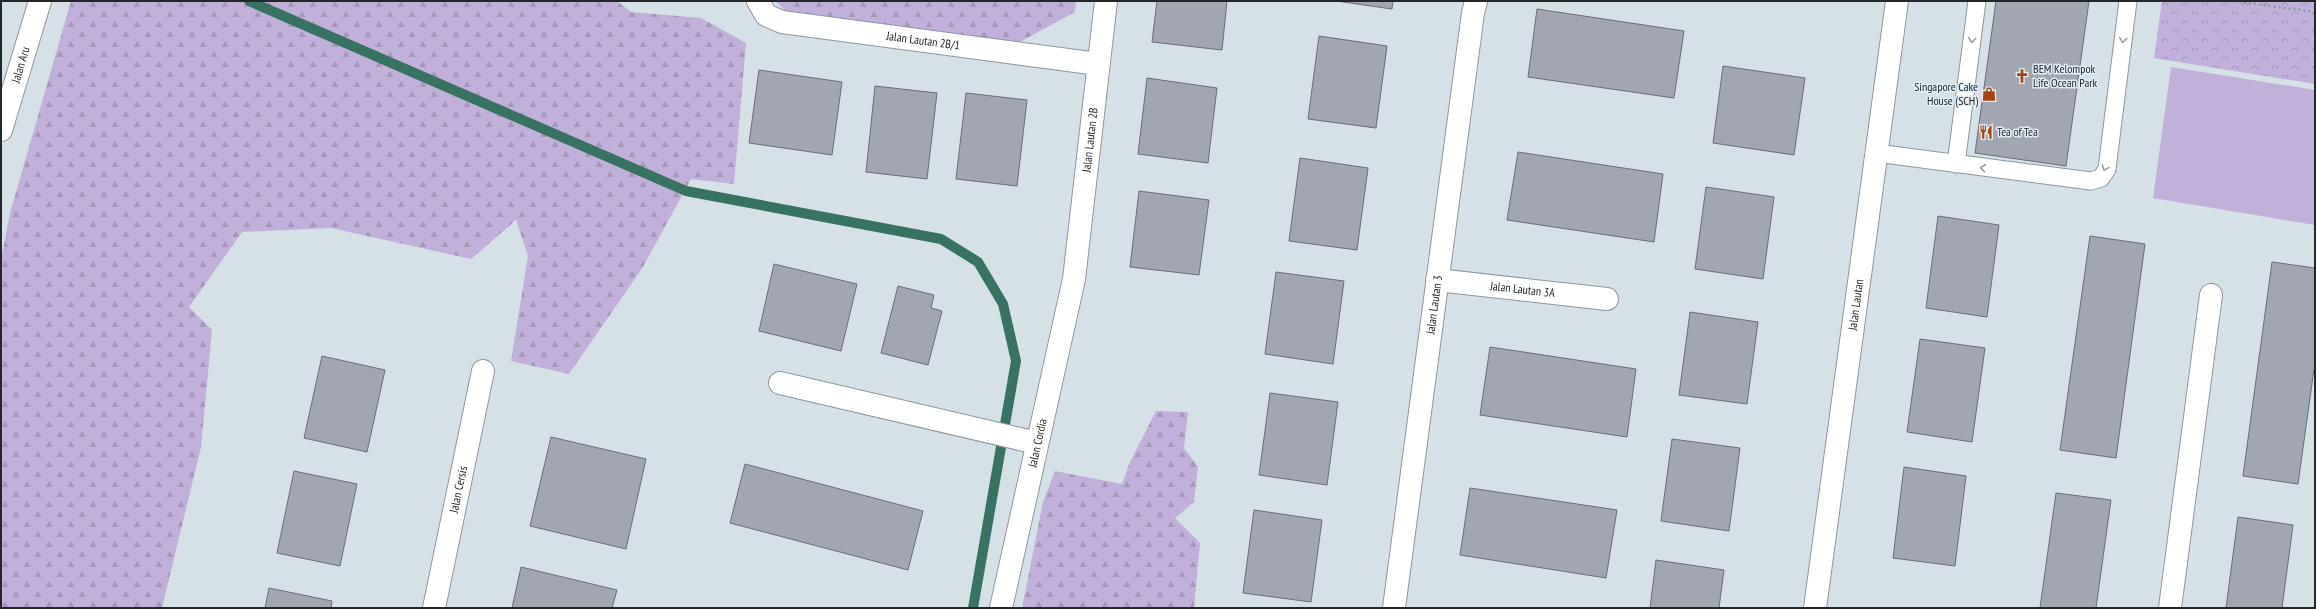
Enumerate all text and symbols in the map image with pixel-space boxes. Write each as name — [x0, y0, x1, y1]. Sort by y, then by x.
street label: Jalan Lautan 2B/1 — [885, 28, 961, 53]
one-way arrow — [1968, 37, 1977, 43]
one-way arrow — [2119, 37, 2128, 43]
street label: Jalan Aru — [7, 45, 33, 86]
place label: BEM Kelompok Life Ocean Park — [2033, 61, 2097, 90]
church icon: BEM Kelompok Life Ocean Park — [2014, 68, 2030, 84]
place label: Singapore Cake House (SCH) — [1914, 79, 1978, 108]
shop icon: Singapore Cake House (SCH) — [1981, 86, 1997, 102]
street label: Jalan Lautan 2B — [1078, 106, 1101, 174]
restaurant icon: Tea of Tea — [1978, 124, 1994, 140]
place label: Tea of Tea — [1997, 124, 2038, 139]
one-way arrow — [1980, 163, 1986, 172]
one-way arrow — [2102, 165, 2110, 172]
street label: Jalan Lautan 3 — [1422, 274, 1445, 336]
street label: Jalan Lautan 3A — [1488, 278, 1556, 300]
street label: Jalan Lautan — [1844, 278, 1866, 332]
street label: Jalan Cordia — [1024, 417, 1050, 470]
street label: Jalan Cersis — [446, 465, 470, 515]

